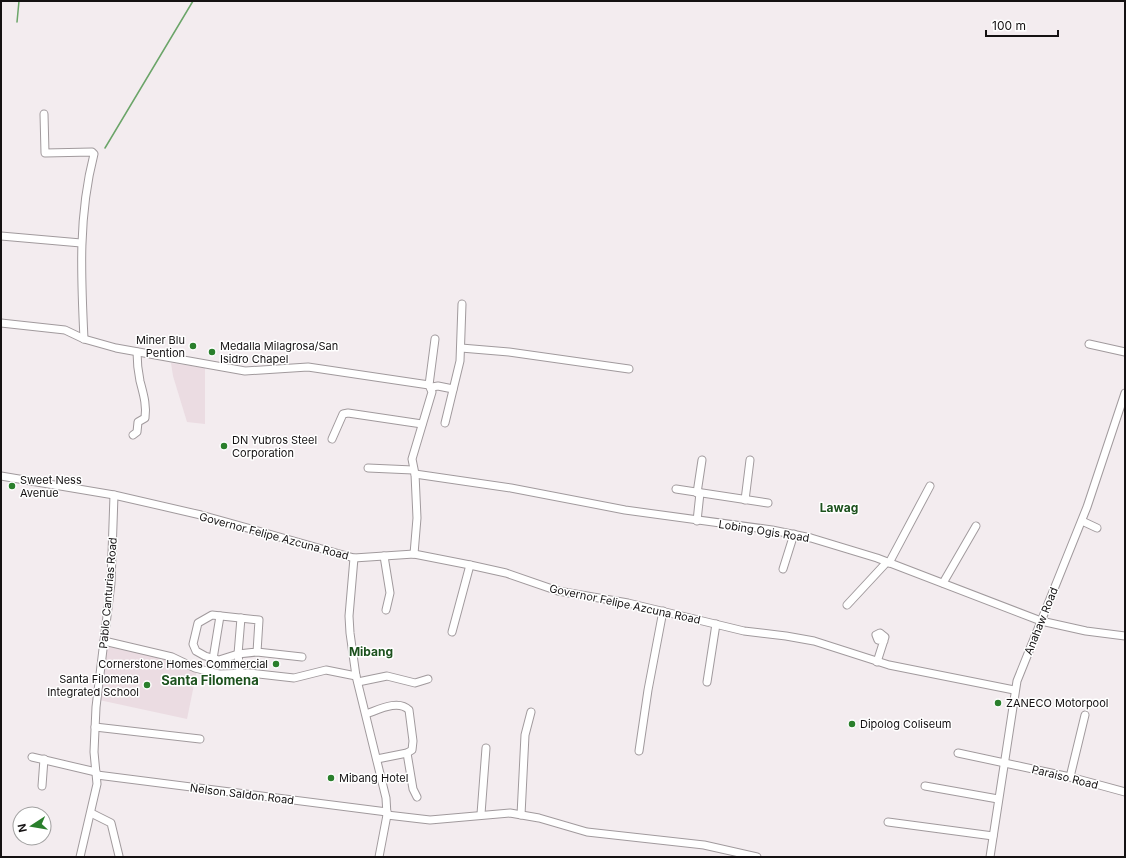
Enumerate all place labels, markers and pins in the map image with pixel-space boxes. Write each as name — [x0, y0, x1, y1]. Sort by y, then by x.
place label: Miner Blu Pention — [136, 333, 185, 360]
place label: Medalla Milagrosa/San Isidro Chapel — [220, 339, 338, 366]
marker: Miner Blu Pention — [188, 341, 198, 351]
marker: Medalla Milagrosa/San Isidro Chapel — [207, 347, 217, 357]
place label: DN Yubros Steel Corporation — [232, 433, 317, 460]
marker: DN Yubros Steel Corporation — [219, 441, 229, 451]
place label: Sweet Ness Avenue — [20, 473, 82, 500]
marker: Sweet Ness Avenue — [7, 481, 17, 491]
place label: Cornerstone Homes Commercial — [98, 657, 268, 671]
marker: Cornerstone Homes Commercial — [271, 659, 281, 669]
place label: Santa Filomena Integrated School — [47, 672, 139, 699]
marker: Santa Filomena Integrated School — [142, 680, 152, 690]
place label: ZANECO Motorpool — [1006, 696, 1108, 710]
marker: ZANECO Motorpool — [993, 698, 1003, 708]
place label: Dipolog Coliseum — [860, 717, 951, 731]
marker: Dipolog Coliseum — [847, 719, 857, 729]
place label: Mibang Hotel — [339, 771, 408, 785]
marker: Mibang Hotel — [326, 773, 336, 783]

